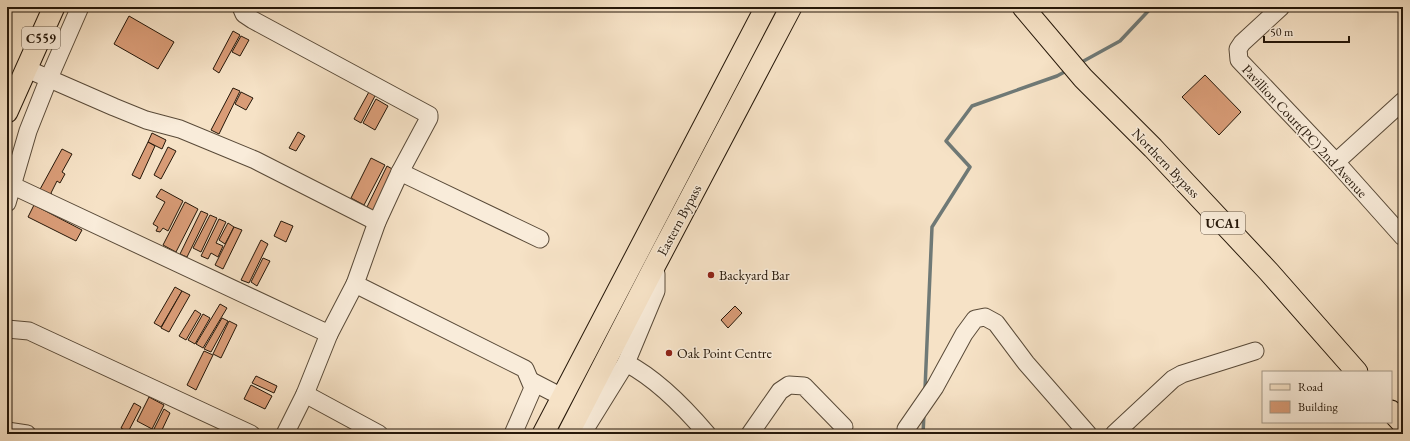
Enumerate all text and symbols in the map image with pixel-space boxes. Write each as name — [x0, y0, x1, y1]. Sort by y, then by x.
scale bar — [1264, 18, 1349, 44]
text: 50 m — [1270, 24, 1294, 40]
road number: C559 — [22, 27, 60, 49]
street label: Pavillion Court(PC) 2nd Avenue — [1238, 61, 1372, 202]
street label: Northern Bypass — [1128, 124, 1204, 202]
street label: Eastern Bypass — [653, 181, 706, 259]
road number: UCA1 — [1201, 212, 1245, 234]
place label: Backyard Bar — [719, 266, 790, 284]
marker: Backyard Bar — [706, 270, 716, 280]
place label: Oak Point Centre — [677, 344, 772, 362]
marker: Oak Point Centre — [664, 348, 674, 358]
legend — [1262, 371, 1392, 423]
text: Road — [1298, 379, 1324, 395]
text: Building — [1298, 399, 1339, 415]

